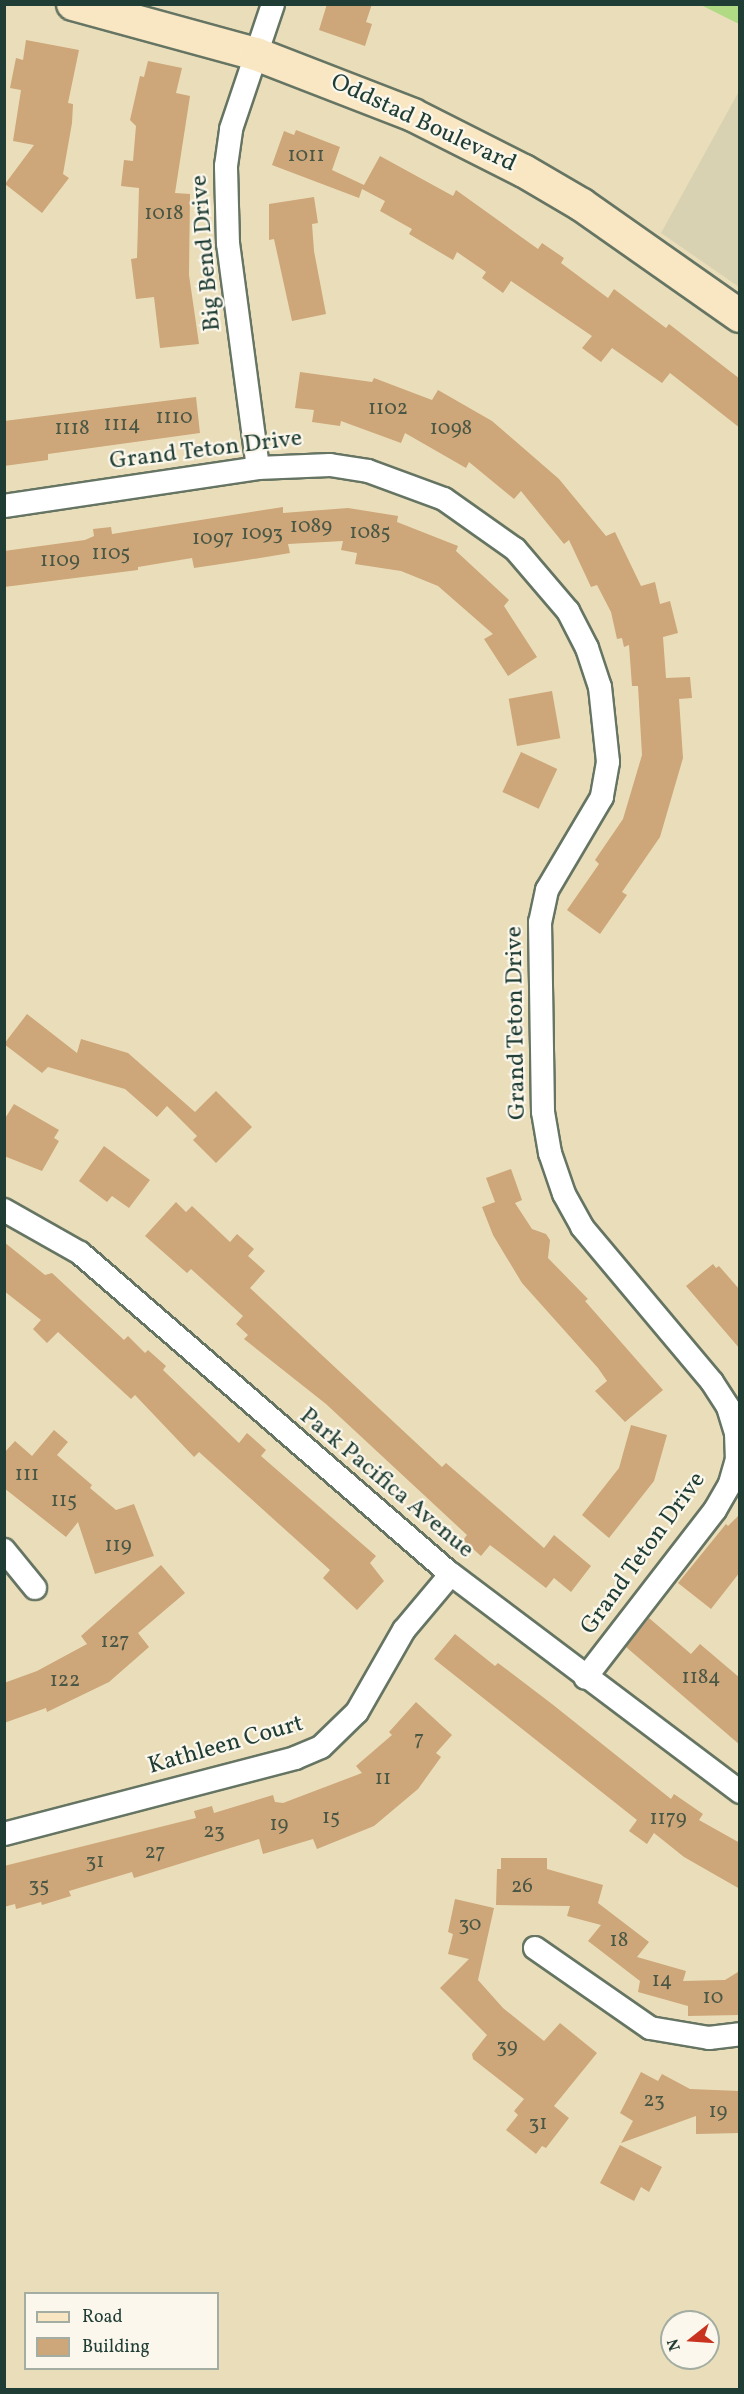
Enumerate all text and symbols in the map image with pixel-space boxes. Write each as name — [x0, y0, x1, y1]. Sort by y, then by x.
street label: Oddstad Boulevard — [326, 68, 520, 180]
house number: 1011 — [287, 143, 325, 169]
street label: Big Bend Drive — [186, 174, 228, 332]
house number: 1018 — [144, 201, 184, 227]
house number: 1102 — [368, 396, 408, 422]
house number: 1110 — [155, 405, 193, 431]
house number: 1114 — [104, 412, 140, 438]
house number: 1118 — [54, 416, 90, 442]
house number: 1098 — [430, 416, 472, 442]
street label: Grand Teton Drive — [108, 425, 304, 477]
house number: 1089 — [290, 514, 332, 540]
house number: 1085 — [349, 520, 391, 546]
house number: 1093 — [241, 521, 283, 547]
house number: 1097 — [192, 526, 234, 552]
house number: 1105 — [92, 541, 130, 567]
house number: 1109 — [40, 548, 80, 574]
street label: Grand Teton Drive — [501, 925, 533, 1121]
street label: Park Pacifica Avenue — [293, 1403, 479, 1565]
house number: 111 — [15, 1462, 39, 1488]
street label: Grand Teton Drive — [575, 1467, 713, 1641]
house number: 115 — [51, 1488, 77, 1514]
house number: 119 — [104, 1533, 132, 1559]
house number: 127 — [100, 1629, 130, 1655]
house number: 1184 — [682, 1665, 720, 1691]
house number: 122 — [50, 1668, 80, 1694]
street label: Kathleen Court — [145, 1710, 307, 1782]
house number: 7 — [414, 1727, 424, 1753]
house number: 11 — [375, 1766, 391, 1792]
house number: 15 — [322, 1805, 340, 1831]
house number: 1179 — [649, 1806, 687, 1832]
house number: 19 — [269, 1812, 289, 1838]
house number: 23 — [203, 1819, 225, 1845]
house number: 27 — [145, 1840, 165, 1866]
house number: 31 — [86, 1849, 104, 1875]
house number: 35 — [29, 1873, 49, 1899]
house number: 26 — [511, 1874, 533, 1900]
house number: 30 — [459, 1912, 481, 1938]
house number: 18 — [610, 1928, 628, 1954]
house number: 14 — [652, 1968, 672, 1994]
house number: 10 — [703, 1985, 723, 2011]
house number: 39 — [496, 2034, 518, 2060]
house number: 23 — [643, 2088, 665, 2114]
house number: 19 — [708, 2099, 728, 2125]
house number: 31 — [529, 2111, 547, 2137]
legend — [24, 2292, 219, 2370]
text: Road — [82, 2305, 123, 2330]
north arrow — [660, 2310, 720, 2370]
text: Building — [82, 2335, 150, 2360]
text: N — [662, 2336, 687, 2353]

